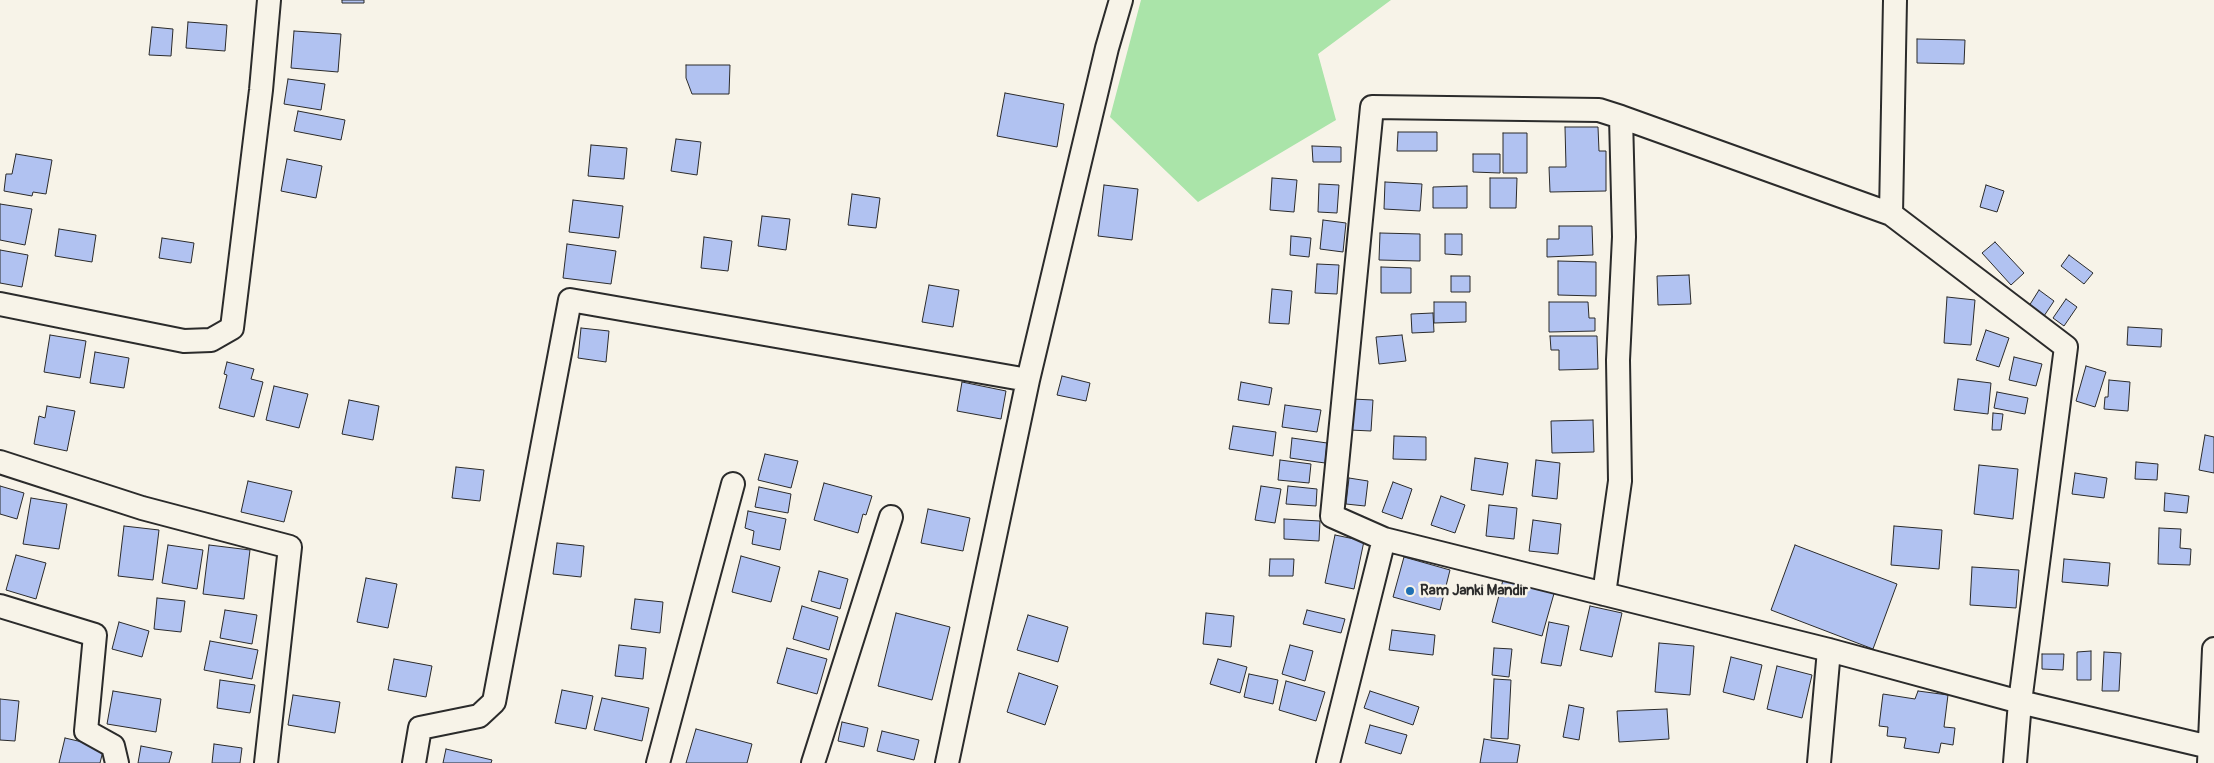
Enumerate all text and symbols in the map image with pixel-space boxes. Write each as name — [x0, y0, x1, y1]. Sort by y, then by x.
place label: Ram Janki Mandir — [1420, 582, 1528, 600]
marker: Ram Janki Mandir — [1404, 585, 1416, 597]

